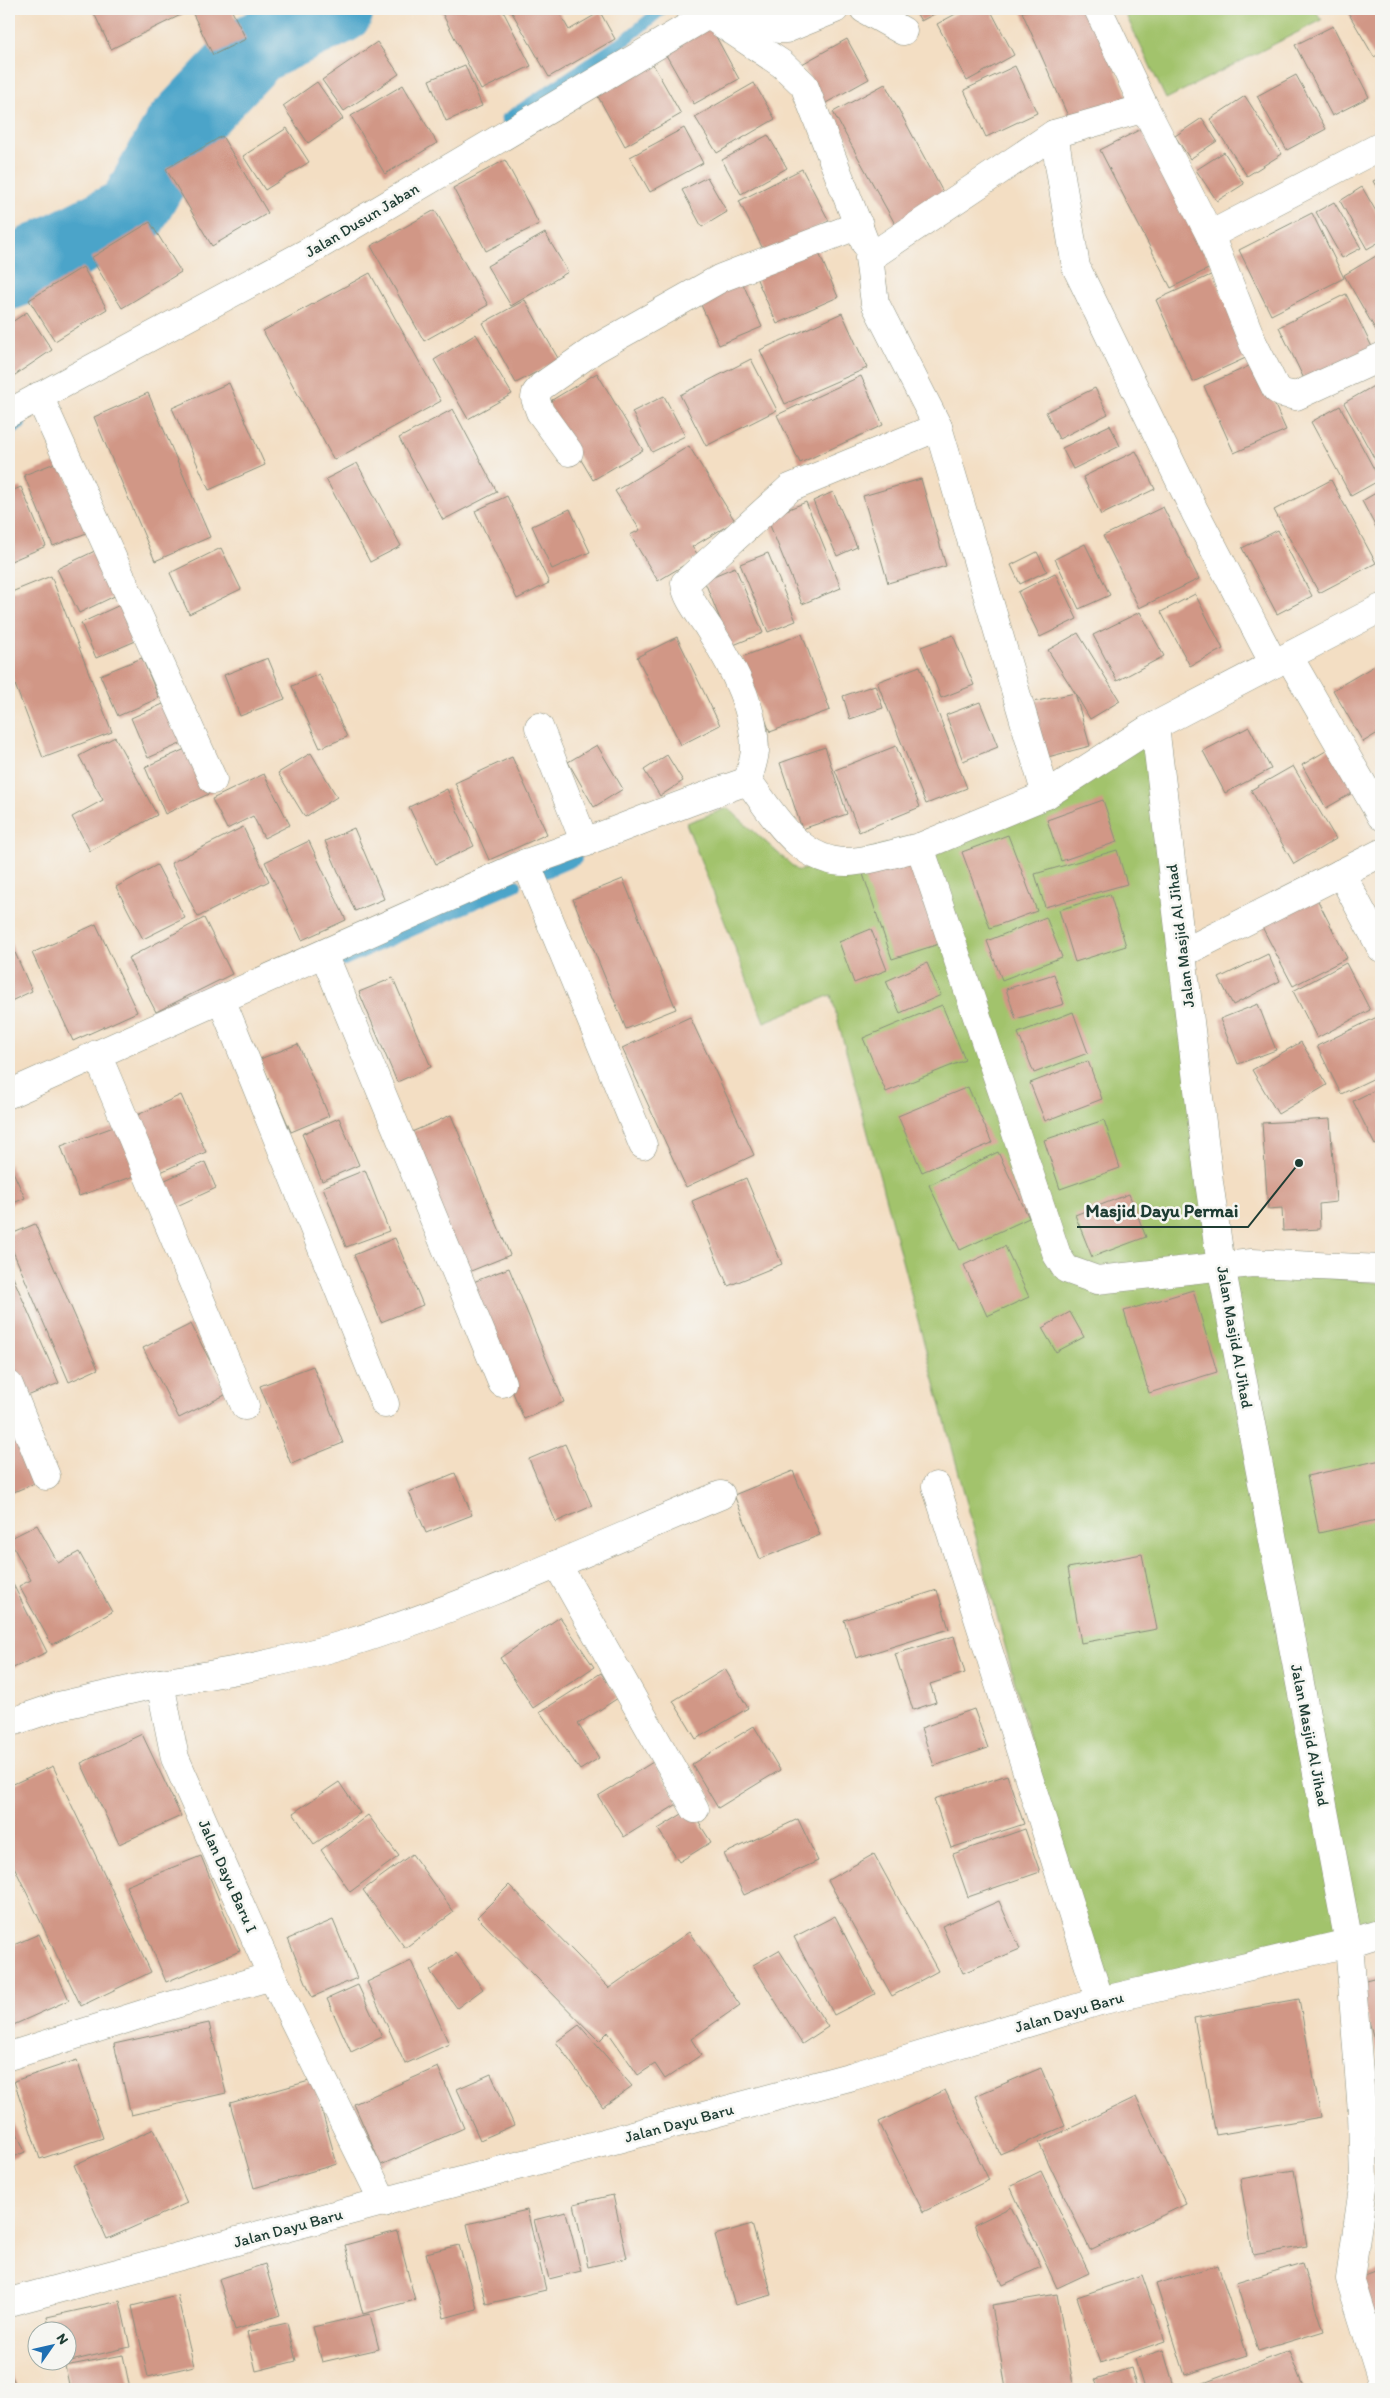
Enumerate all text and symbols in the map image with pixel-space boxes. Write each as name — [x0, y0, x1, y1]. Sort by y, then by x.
street label: Jalan Dusun Jaban — [302, 179, 422, 261]
street label: Jalan Masjid Al Jihad — [1162, 863, 1198, 1009]
callout: Masjid Dayu Permai — [1077, 1194, 1248, 1227]
text: Masjid Dayu Permai — [1086, 1200, 1238, 1222]
street label: Jalan Masjid Al Jihad — [1213, 1264, 1257, 1410]
street label: Jalan Masjid Al Jihad — [1287, 1662, 1333, 1808]
street label: Jalan Dayu Baru I — [195, 1816, 261, 1936]
street label: Jalan Dayu Baru — [1012, 1987, 1126, 2037]
street label: Jalan Dayu Baru — [622, 2099, 736, 2147]
street label: Jalan Dayu Baru — [231, 2204, 345, 2252]
north arrow — [28, 2320, 78, 2370]
text: N — [53, 2330, 72, 2348]

